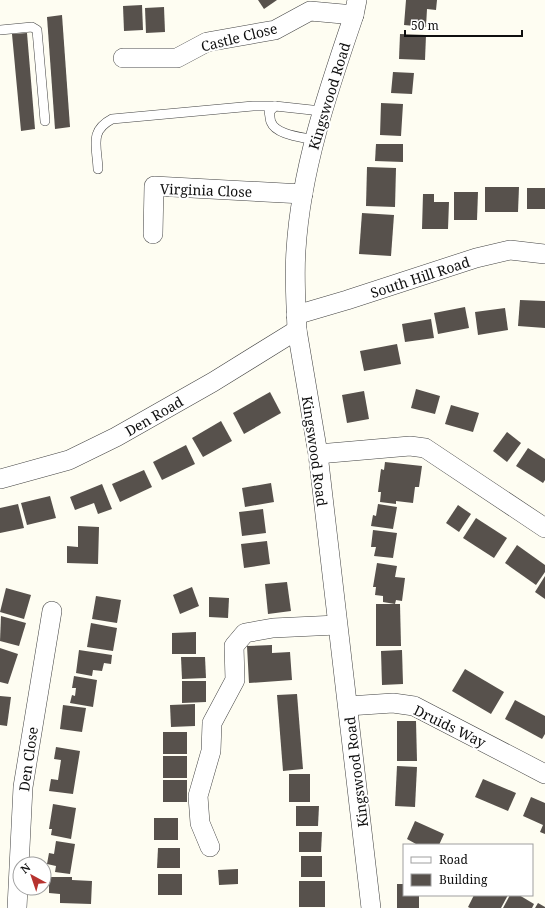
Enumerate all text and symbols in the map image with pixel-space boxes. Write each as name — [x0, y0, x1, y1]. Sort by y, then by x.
scale bar — [405, 12, 522, 38]
text: 50 m — [411, 17, 439, 34]
street label: Castle Close — [199, 18, 279, 56]
street label: Kingswood Road — [304, 40, 354, 152]
street label: Virginia Close — [160, 179, 252, 201]
street label: South Hill Road — [368, 252, 473, 302]
street label: Den Road — [122, 392, 187, 440]
street label: Kingswood Road — [298, 395, 332, 508]
street label: Druids Way — [411, 700, 489, 752]
street label: Kingswood Road — [340, 715, 372, 828]
street label: Den Close — [14, 725, 42, 793]
legend — [403, 844, 533, 896]
text: Road — [439, 851, 469, 868]
north arrow — [12, 856, 52, 896]
text: N — [17, 859, 34, 876]
text: Building — [439, 871, 488, 888]

